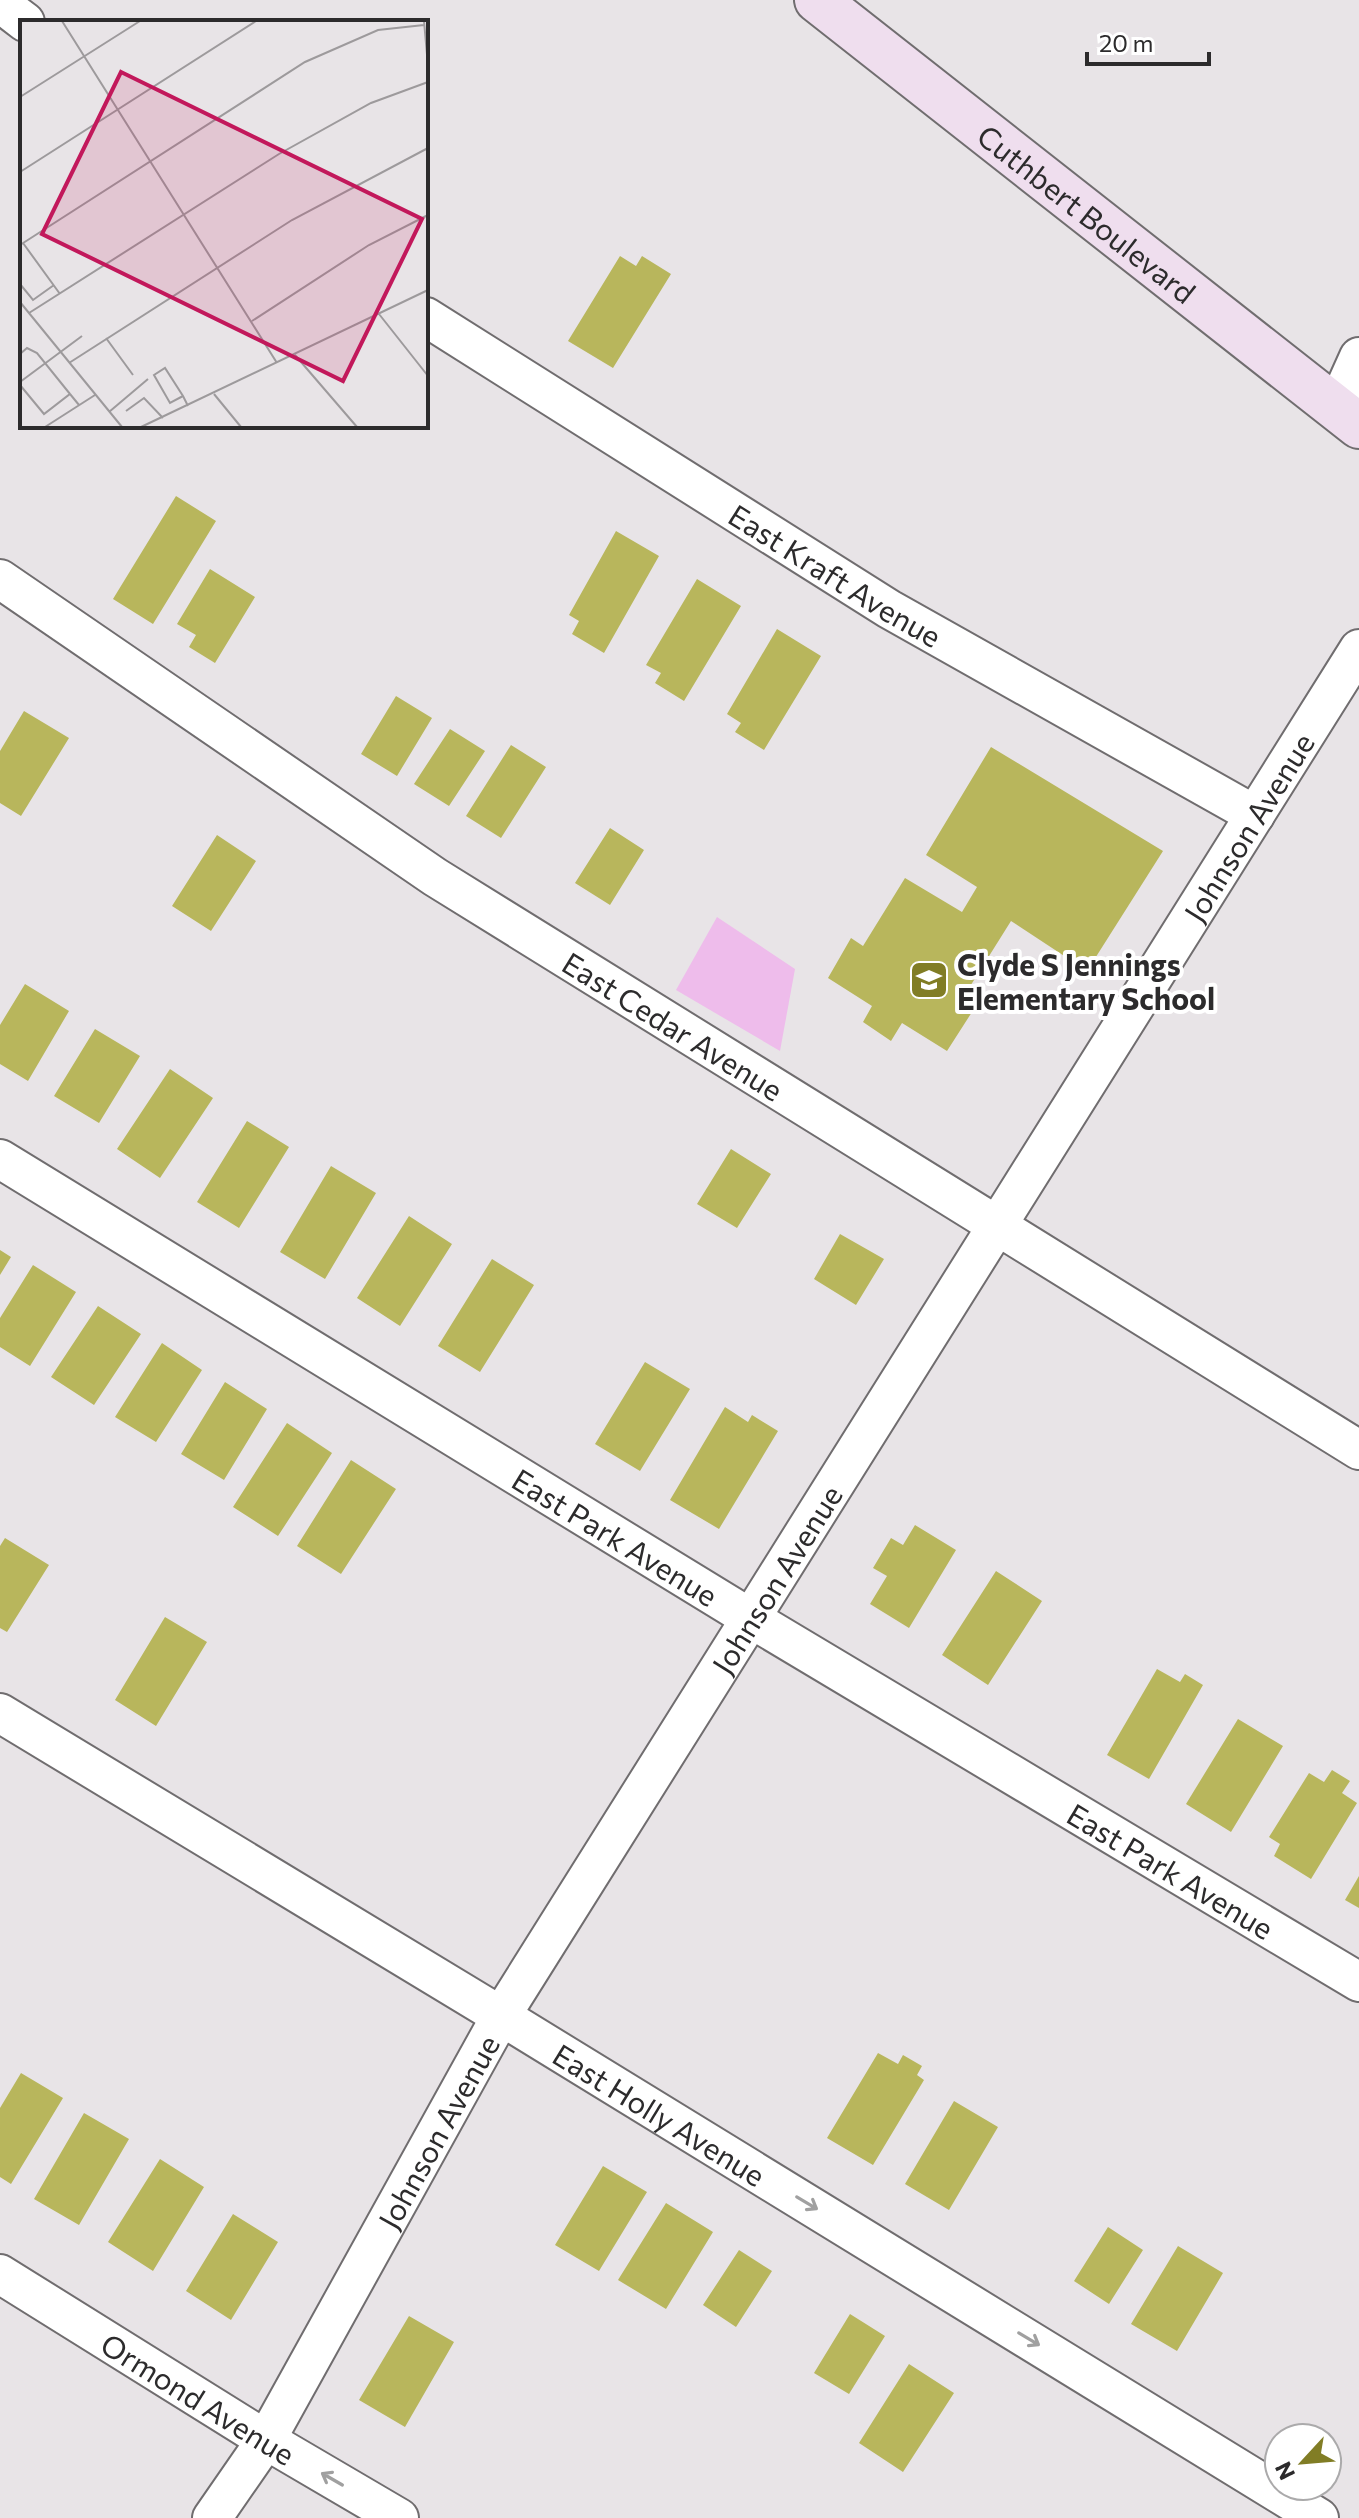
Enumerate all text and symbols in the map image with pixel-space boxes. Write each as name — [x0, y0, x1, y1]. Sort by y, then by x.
scale bar — [1087, 16, 1209, 66]
inset map — [20, 20, 428, 428]
text: 20 m — [1099, 28, 1153, 57]
street label: Cuthbert Boulevard — [971, 115, 1204, 310]
street label: East Kraft Avenue — [723, 495, 949, 654]
street label: Johnson Avenue — [1175, 725, 1321, 928]
street label: East Cedar Avenue — [557, 943, 791, 1107]
place label: Clyde S Jennings Elementary School — [957, 945, 1215, 1016]
school or university icon: Clyde S Jennings Elementary School — [908, 959, 950, 1001]
street label: East Park Avenue — [506, 1459, 725, 1613]
street label: Johnson Avenue — [703, 1477, 849, 1680]
street label: East Park Avenue — [1061, 1794, 1281, 1946]
street label: Johnson Avenue — [369, 2028, 506, 2234]
street label: East Holly Avenue — [547, 2034, 773, 2193]
one-way arrow — [795, 2195, 818, 2211]
street label: Ormond Avenue — [95, 2324, 302, 2472]
one-way arrow — [1017, 2331, 1040, 2347]
north arrow — [1263, 2422, 1343, 2502]
text: N — [1269, 2458, 1300, 2484]
one-way arrow — [321, 2471, 344, 2487]

